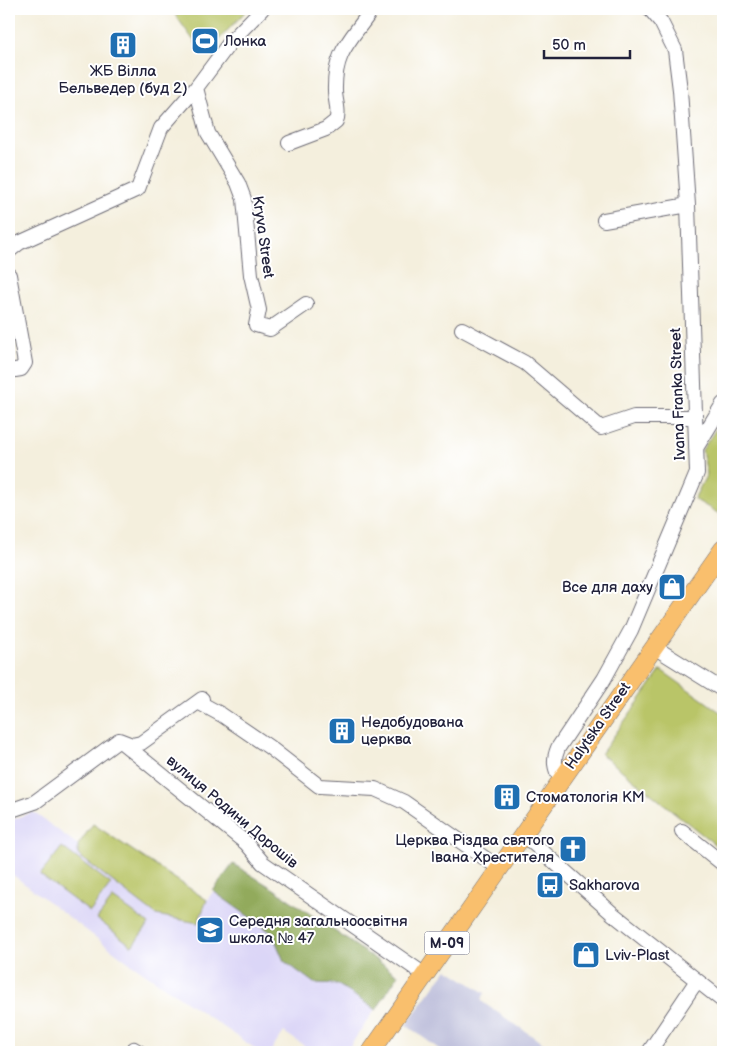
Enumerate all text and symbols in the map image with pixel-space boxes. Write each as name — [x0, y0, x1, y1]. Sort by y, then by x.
sports icon: Лонка — [190, 26, 220, 56]
scale bar — [544, 28, 631, 60]
building icon: ЖБ Вілла Бельведер (буд 2) — [108, 30, 138, 60]
place label: Лонка — [223, 32, 267, 51]
text: 50 m — [552, 36, 586, 55]
place label: ЖБ Вілла Бельведер (буд 2) — [58, 62, 188, 98]
street label: Kryva Street — [248, 194, 278, 280]
street label: Ivana Franka Street — [666, 327, 690, 461]
shop icon: Все для даху — [657, 572, 687, 602]
place label: Все для даху — [562, 578, 653, 597]
street label: Halytska Street — [561, 678, 635, 773]
place label: Недобудована церква — [361, 713, 464, 749]
building icon: Недобудована церква — [327, 716, 357, 746]
street label: вулиця Родини Дорошів — [162, 751, 302, 873]
building icon: Стоматологія KM — [492, 782, 522, 812]
place label: Стоматологія KM — [526, 788, 645, 807]
place label: Церква Різдва святого Івана Хрестителя — [395, 831, 554, 867]
church icon: Церква Різдва святого Івана Хрестителя — [558, 834, 588, 864]
bus stop icon: Sakharova — [535, 870, 565, 900]
place label: Sakharova — [569, 876, 640, 895]
place label: Середня загальноосвітня школа № 47 — [229, 912, 408, 948]
school or university icon: Середня загальноосвітня школа № 47 — [195, 915, 225, 945]
road number: М-09 — [424, 931, 470, 954]
shop icon: Lviv-Plast — [571, 940, 601, 970]
place label: Lviv-Plast — [605, 946, 670, 965]

